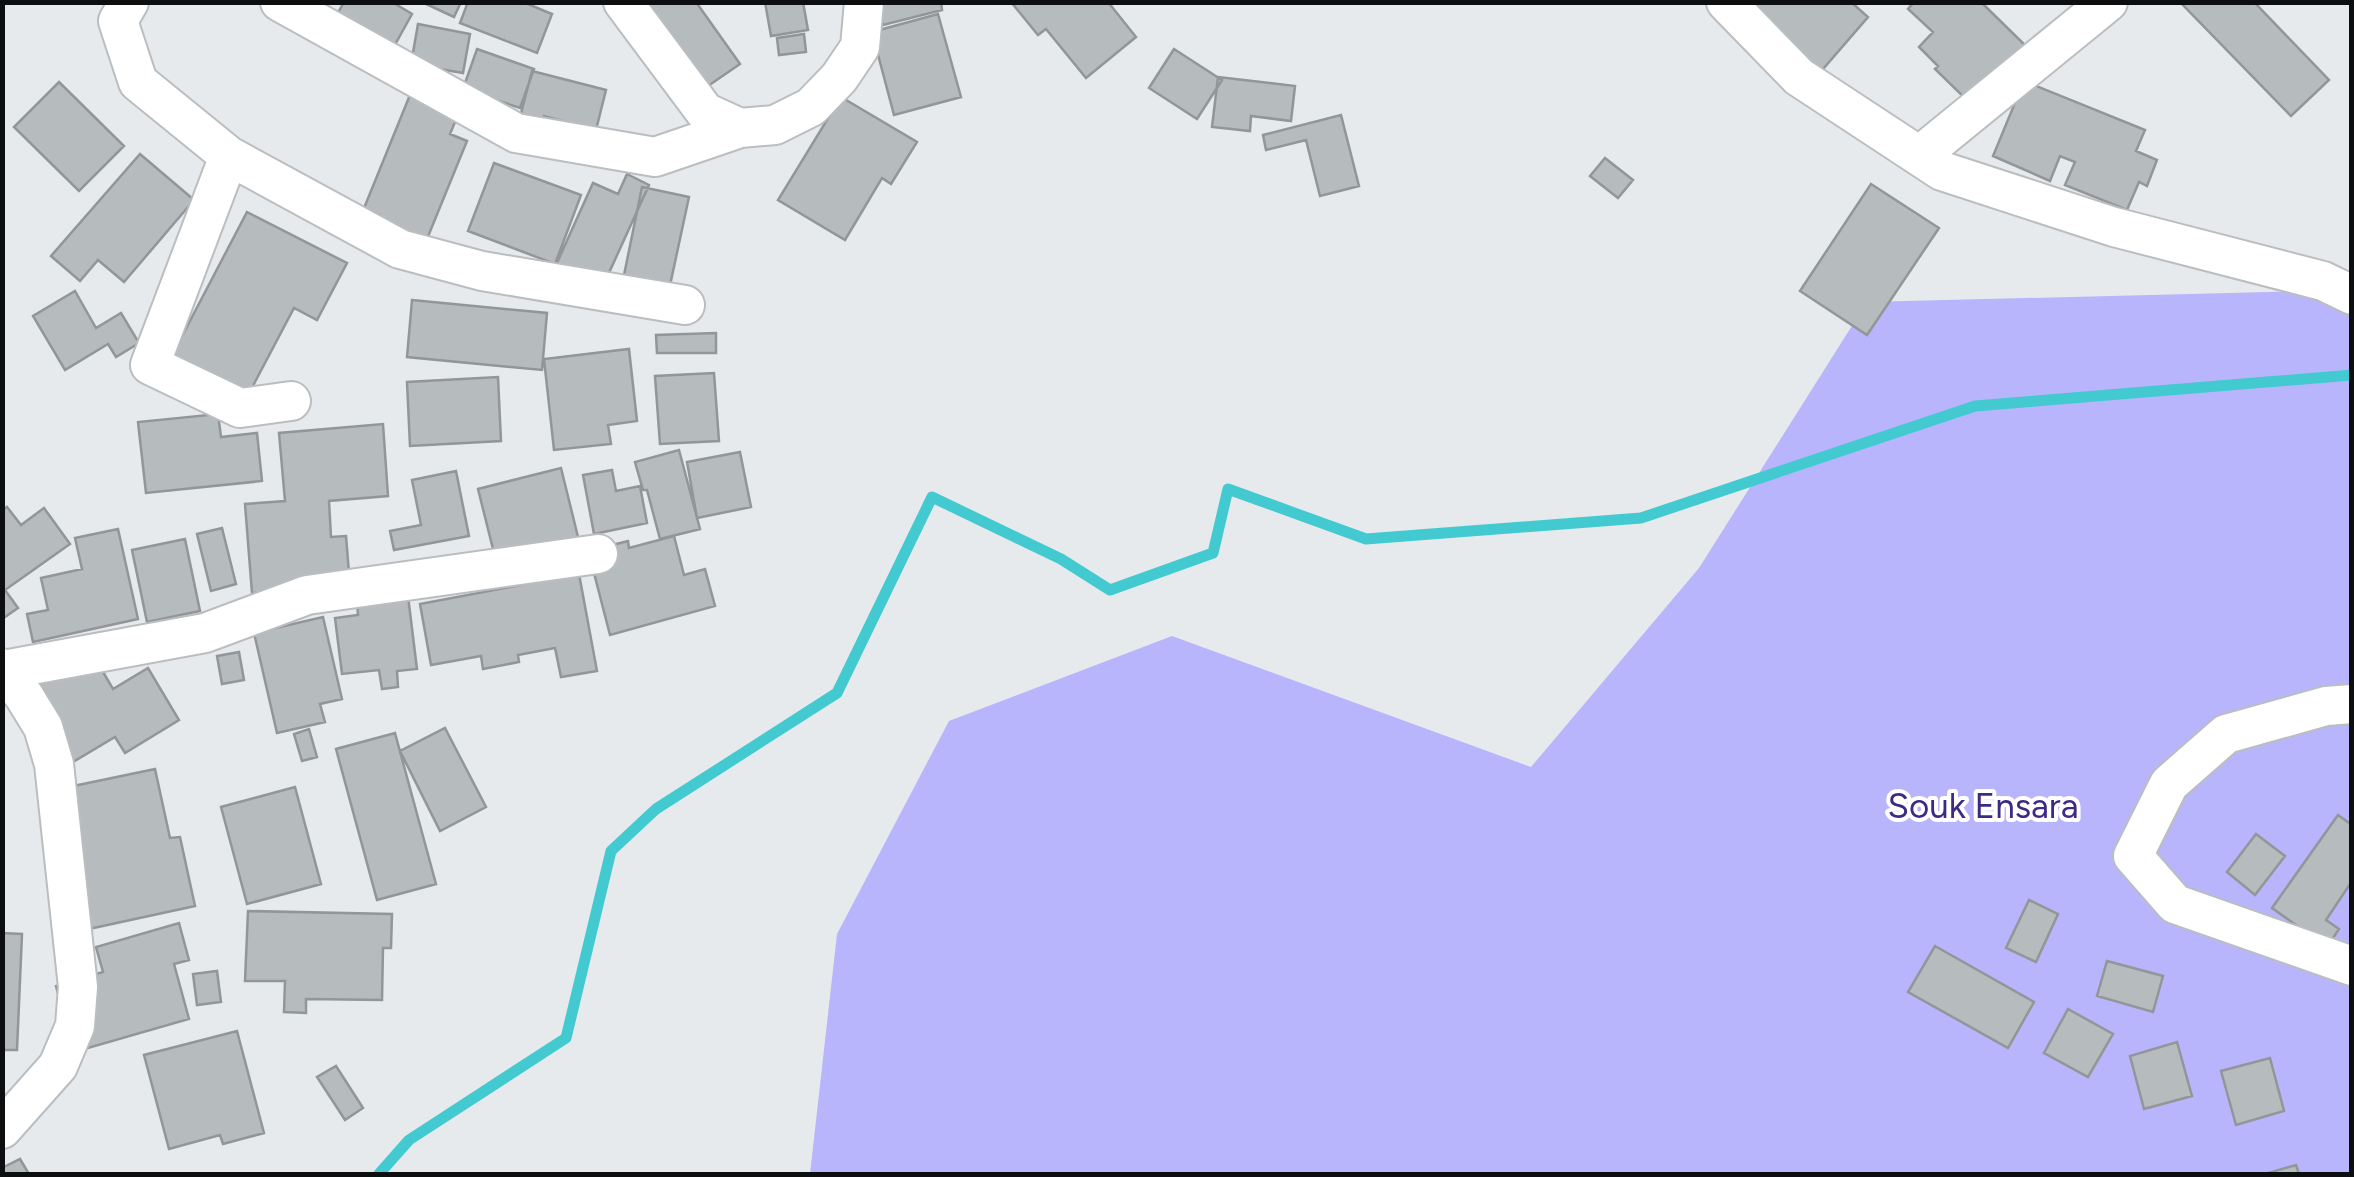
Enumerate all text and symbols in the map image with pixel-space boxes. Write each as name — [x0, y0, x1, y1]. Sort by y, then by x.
park label: Souk Ensara — [1887, 785, 2079, 827]

